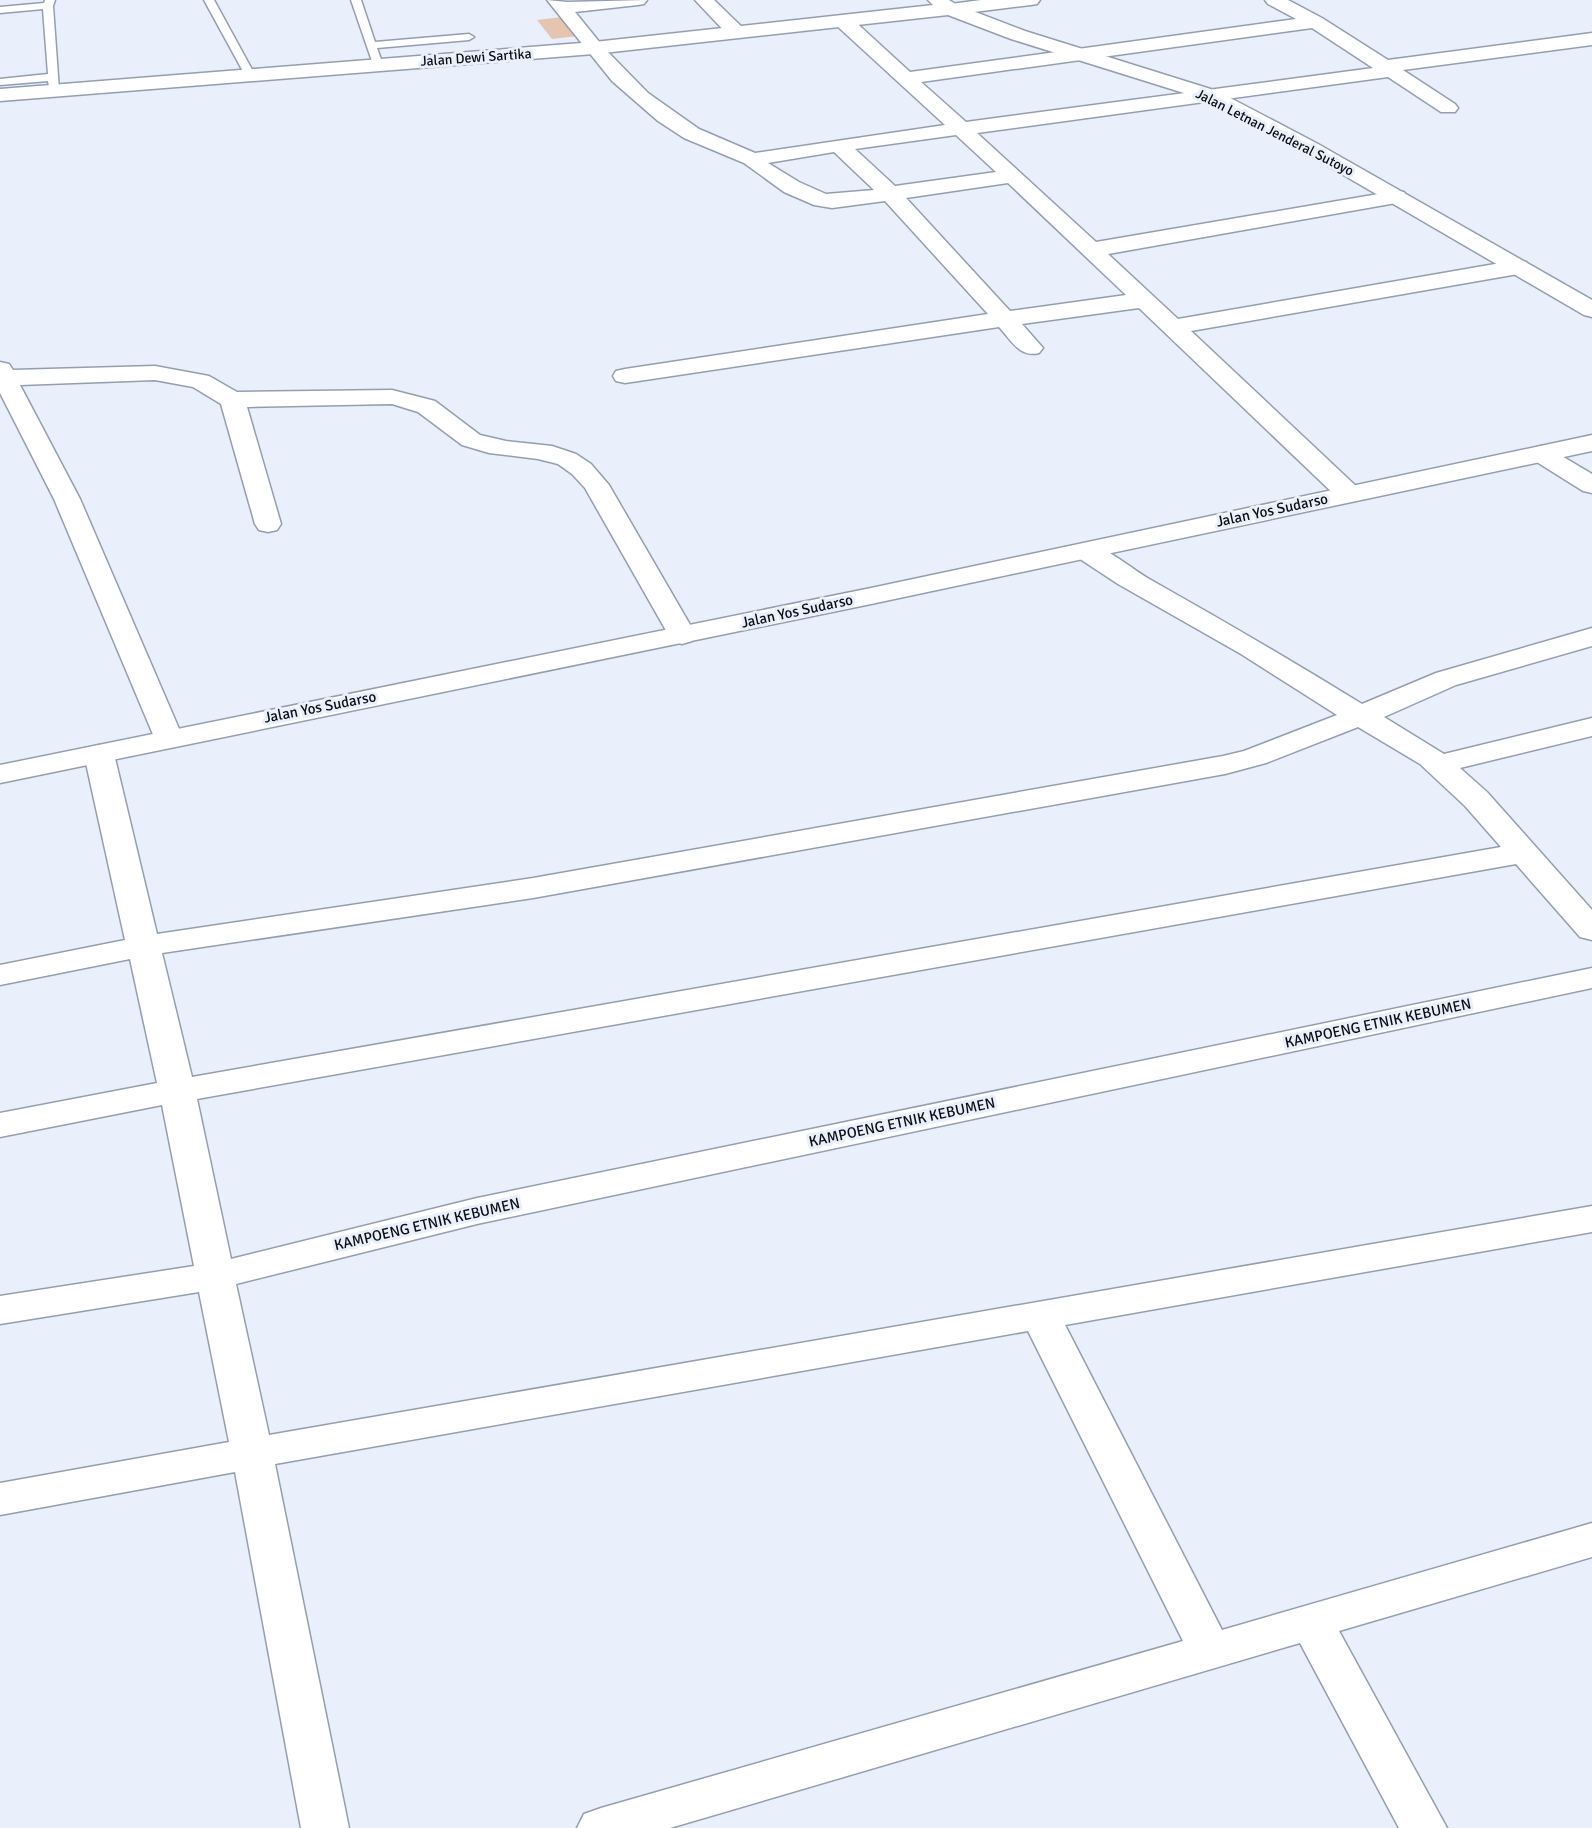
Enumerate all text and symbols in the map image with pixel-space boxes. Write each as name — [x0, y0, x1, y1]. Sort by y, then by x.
street label: Jalan Dewi Sartika — [420, 45, 532, 70]
street label: Jalan Letnan Jenderal Sutoyo — [1193, 85, 1357, 180]
street label: Jalan Yos Sudarso — [1214, 489, 1330, 531]
street label: Jalan Yos Sudarso — [739, 590, 855, 632]
street label: Jalan Yos Sudarso — [262, 687, 378, 727]
street label: KAMPOENG ETNIK KEBUMEN — [1283, 994, 1473, 1052]
street label: KAMPOENG ETNIK KEBUMEN — [807, 1093, 997, 1151]
street label: KAMPOENG ETNIK KEBUMEN — [332, 1194, 522, 1254]

